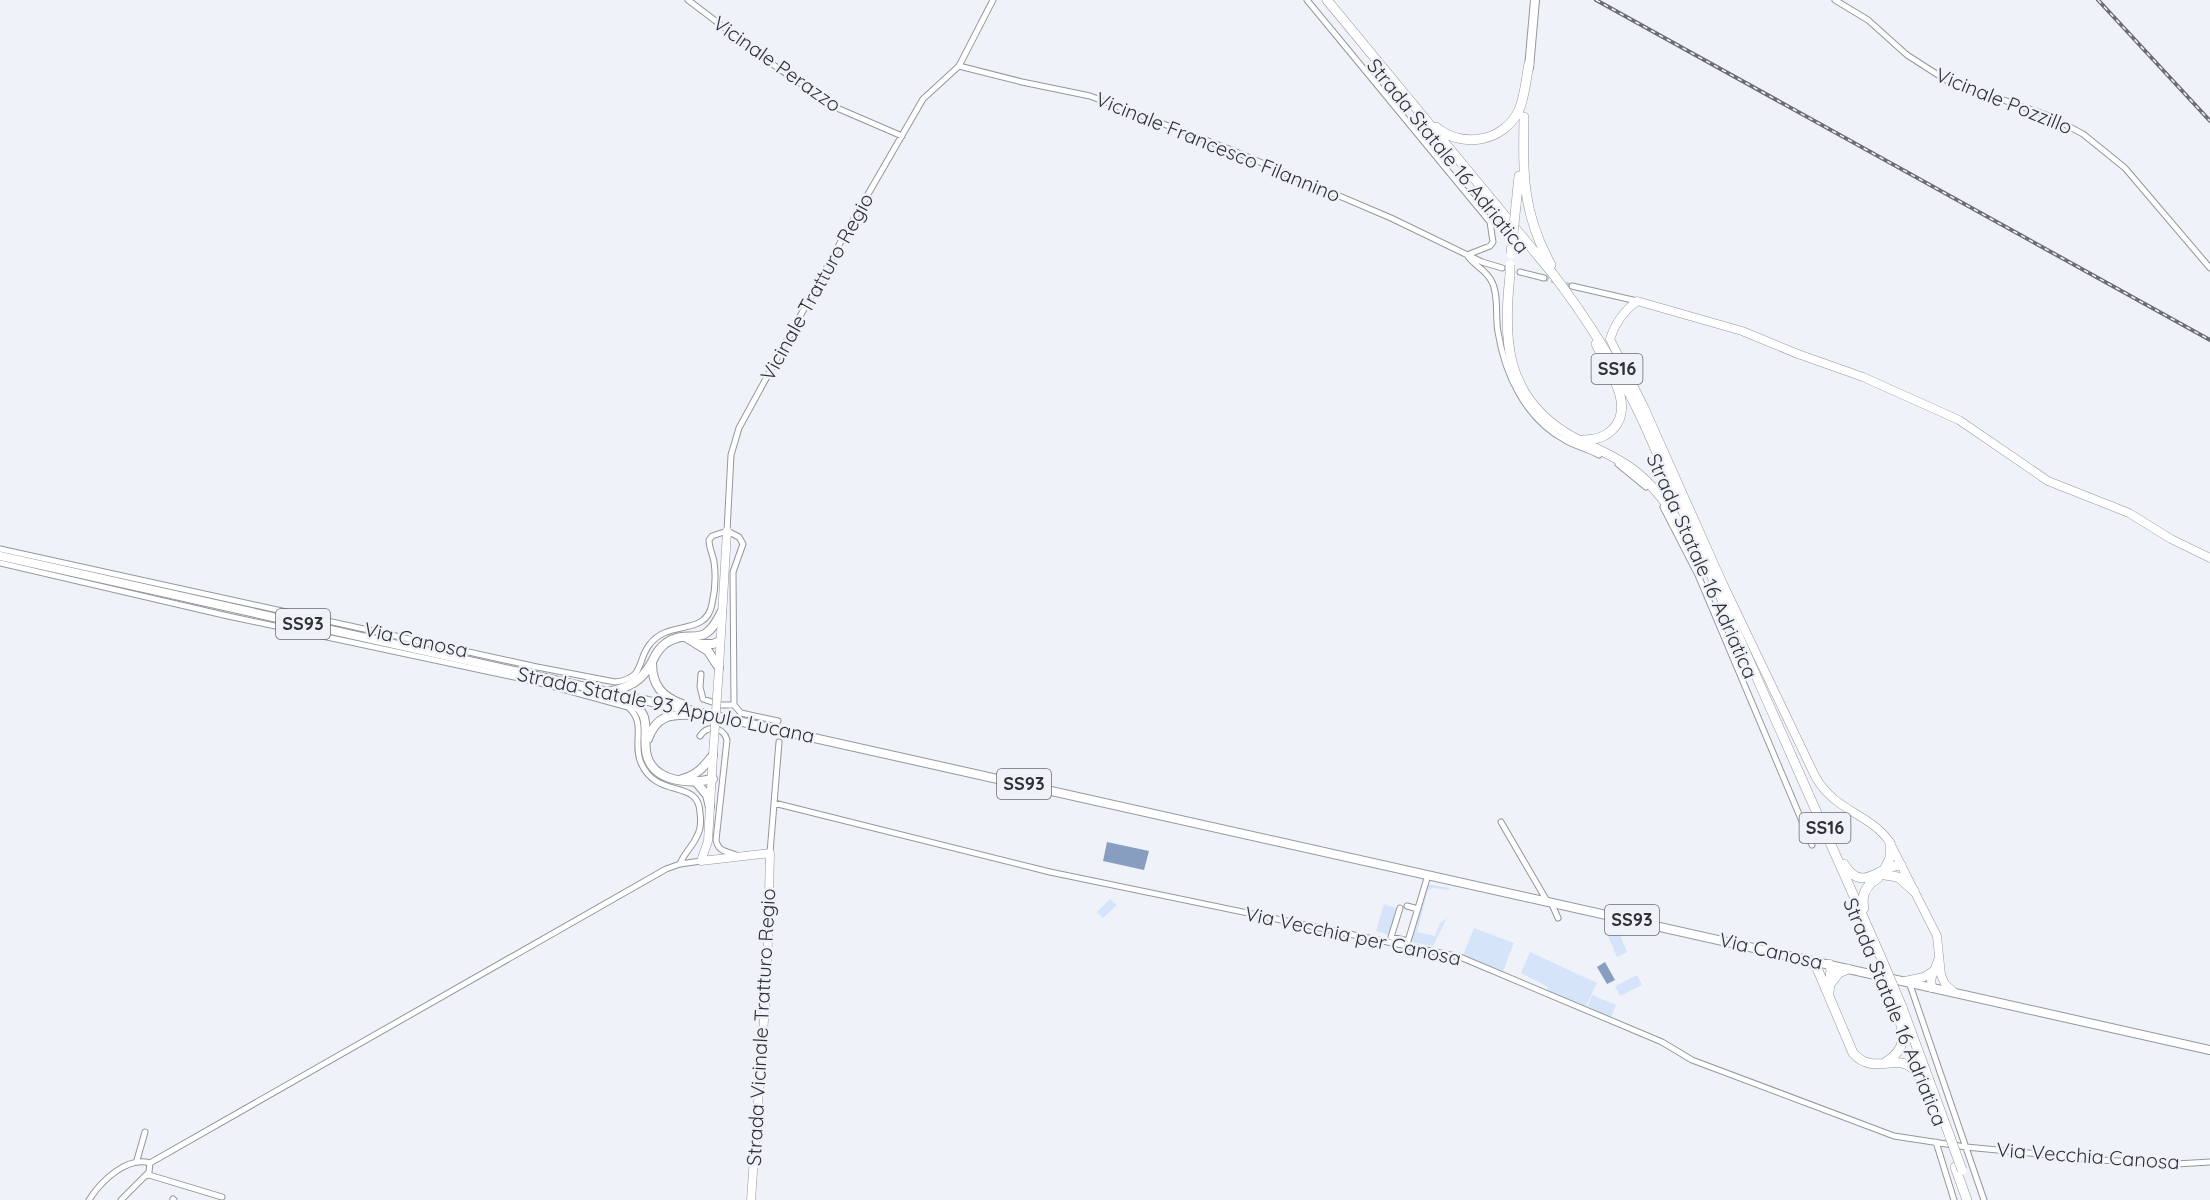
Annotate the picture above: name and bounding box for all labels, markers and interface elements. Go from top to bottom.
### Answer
street label: Vicinale Perazzo [708,10,846,117]
street label: Strada Statale 16 Adriatica [1362,53,1535,258]
street label: Vicinale Pozzillo [1932,62,2076,139]
street label: Vicinale Francesco Filannino [1092,86,1344,207]
street label: Vicinale Tratturo Regio [755,189,879,385]
road number: SS16 [1592,354,1642,384]
street label: Strada Statale 16 Adriatica [1641,449,1763,682]
road number: SS93 [276,609,330,639]
street label: Via Canosa [362,616,470,663]
street label: Strada Statale 93 Appulo Lucana [515,661,817,748]
road number: SS93 [997,769,1051,799]
road number: SS16 [1800,813,1850,843]
street label: Strada Vicinale Tratturo Regio [741,888,780,1166]
street label: Strada Statale 16 Adriatica [1838,894,1953,1130]
street label: Via Vecchia per Canosa [1243,900,1463,971]
road number: SS93 [1605,905,1659,935]
street label: Via Canosa [1717,926,1825,975]
street label: Via Vecchia Canosa [1996,1137,2181,1174]

